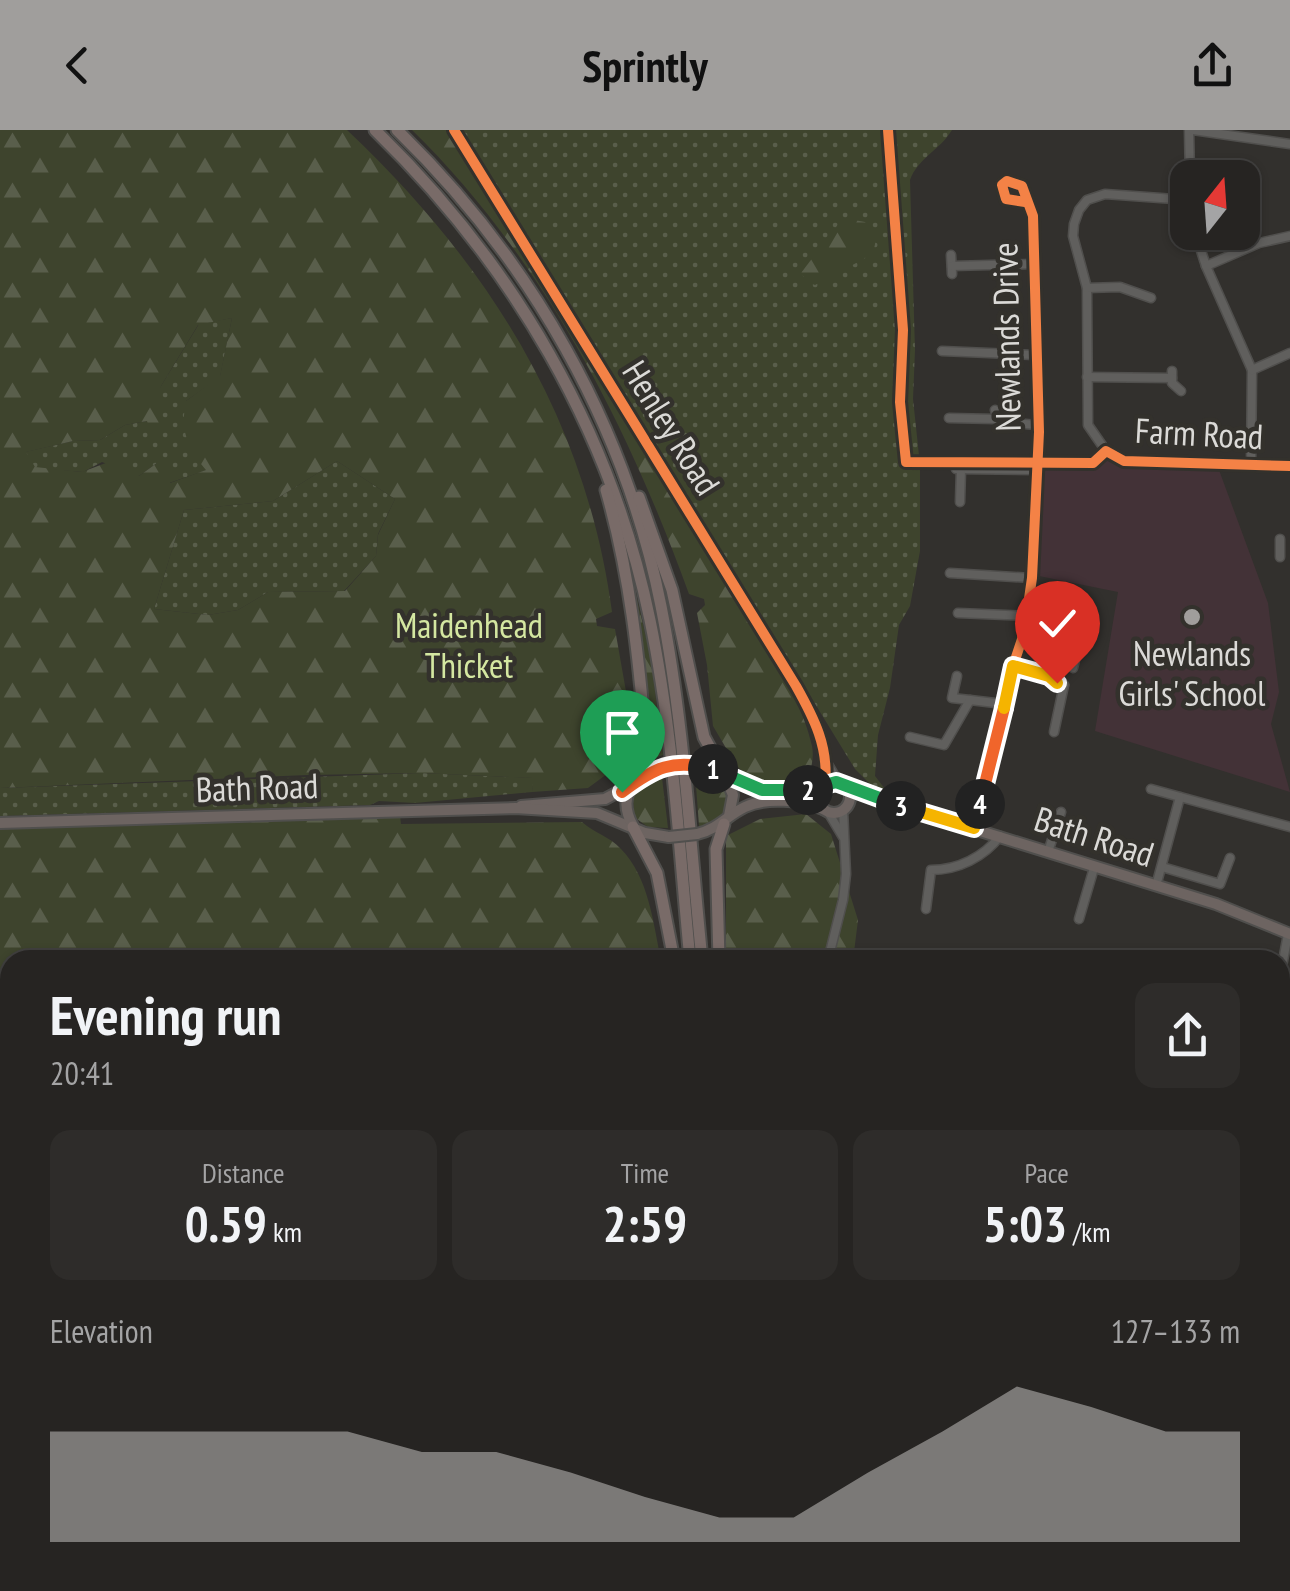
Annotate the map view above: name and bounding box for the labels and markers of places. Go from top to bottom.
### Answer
pin [1015,581,1100,684]
marker: Newlands Girls' School [1181,606,1203,628]
place label: Newlands Girls' School [1118,630,1266,716]
pin [580,690,665,793]
pin: 1 [688,744,738,794]
pin: 2 [783,765,833,815]
pin: 4 [955,779,1005,829]
pin: 3 [876,781,926,831]

